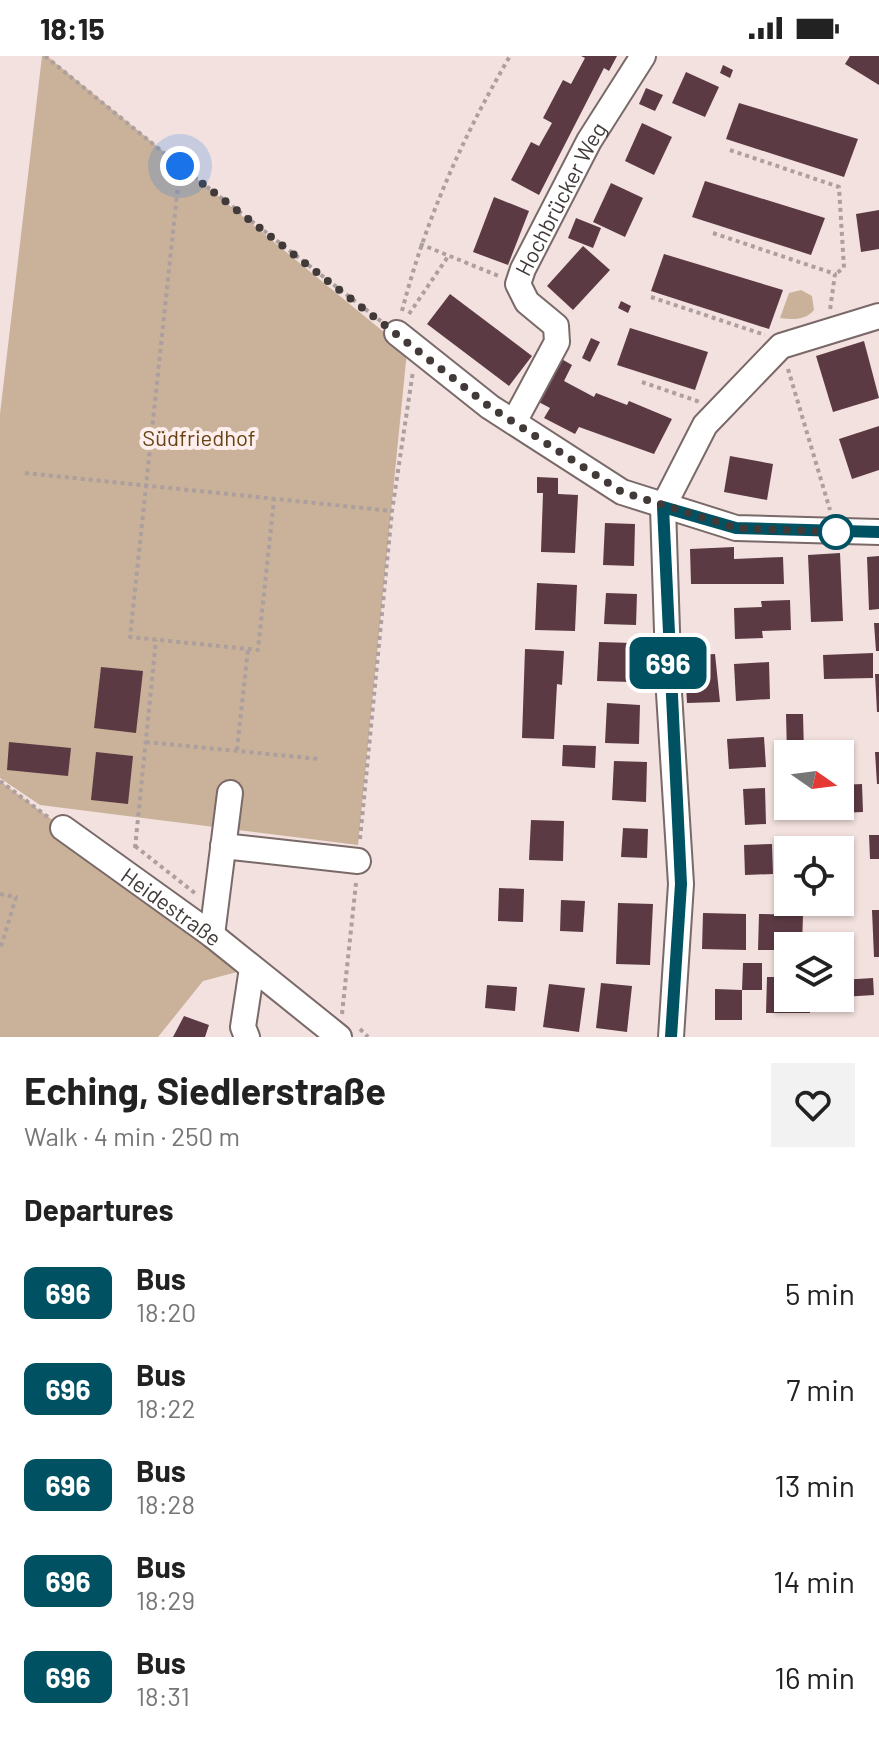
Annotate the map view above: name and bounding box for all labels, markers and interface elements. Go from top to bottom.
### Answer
text: 18:15 [40,10,105,46]
street label: Hochbrücker Weg [509,117,611,280]
your location [160,146,200,186]
park label: Südfriedhof [142,424,256,450]
unlabelled marker [819,515,853,549]
line badge: 696 [622,637,714,689]
text: 696 [646,646,690,680]
north arrow [774,740,854,820]
map controls [774,740,854,1012]
button: locate [774,836,854,916]
street label: Heidestraße [117,861,227,951]
button: layers [774,932,854,1012]
button: heart [771,1063,855,1147]
text: Eching, Siedlerstraße [24,1067,386,1113]
text: Walk · 4 min · 250 m [24,1120,240,1151]
text: Departures [24,1191,174,1227]
text: Bus [136,1260,186,1296]
text: 5 min [785,1275,855,1311]
text: 696 [46,1276,90,1310]
text: 18:20 [136,1296,196,1327]
text: Bus [136,1356,186,1392]
text: 7 min [786,1371,855,1407]
text: 696 [46,1372,90,1406]
text: 18:22 [136,1392,195,1423]
text: Bus [136,1452,186,1488]
text: 13 min [774,1467,855,1503]
text: 696 [46,1468,90,1502]
text: 18:28 [136,1488,195,1519]
text: Bus [136,1548,186,1584]
text: 14 min [773,1563,855,1599]
text: 696 [46,1564,90,1598]
text: 18:29 [136,1584,195,1615]
text: Bus [136,1644,186,1680]
text: 16 min [774,1659,855,1695]
text: 696 [46,1660,90,1694]
text: 18:31 [136,1680,190,1711]

